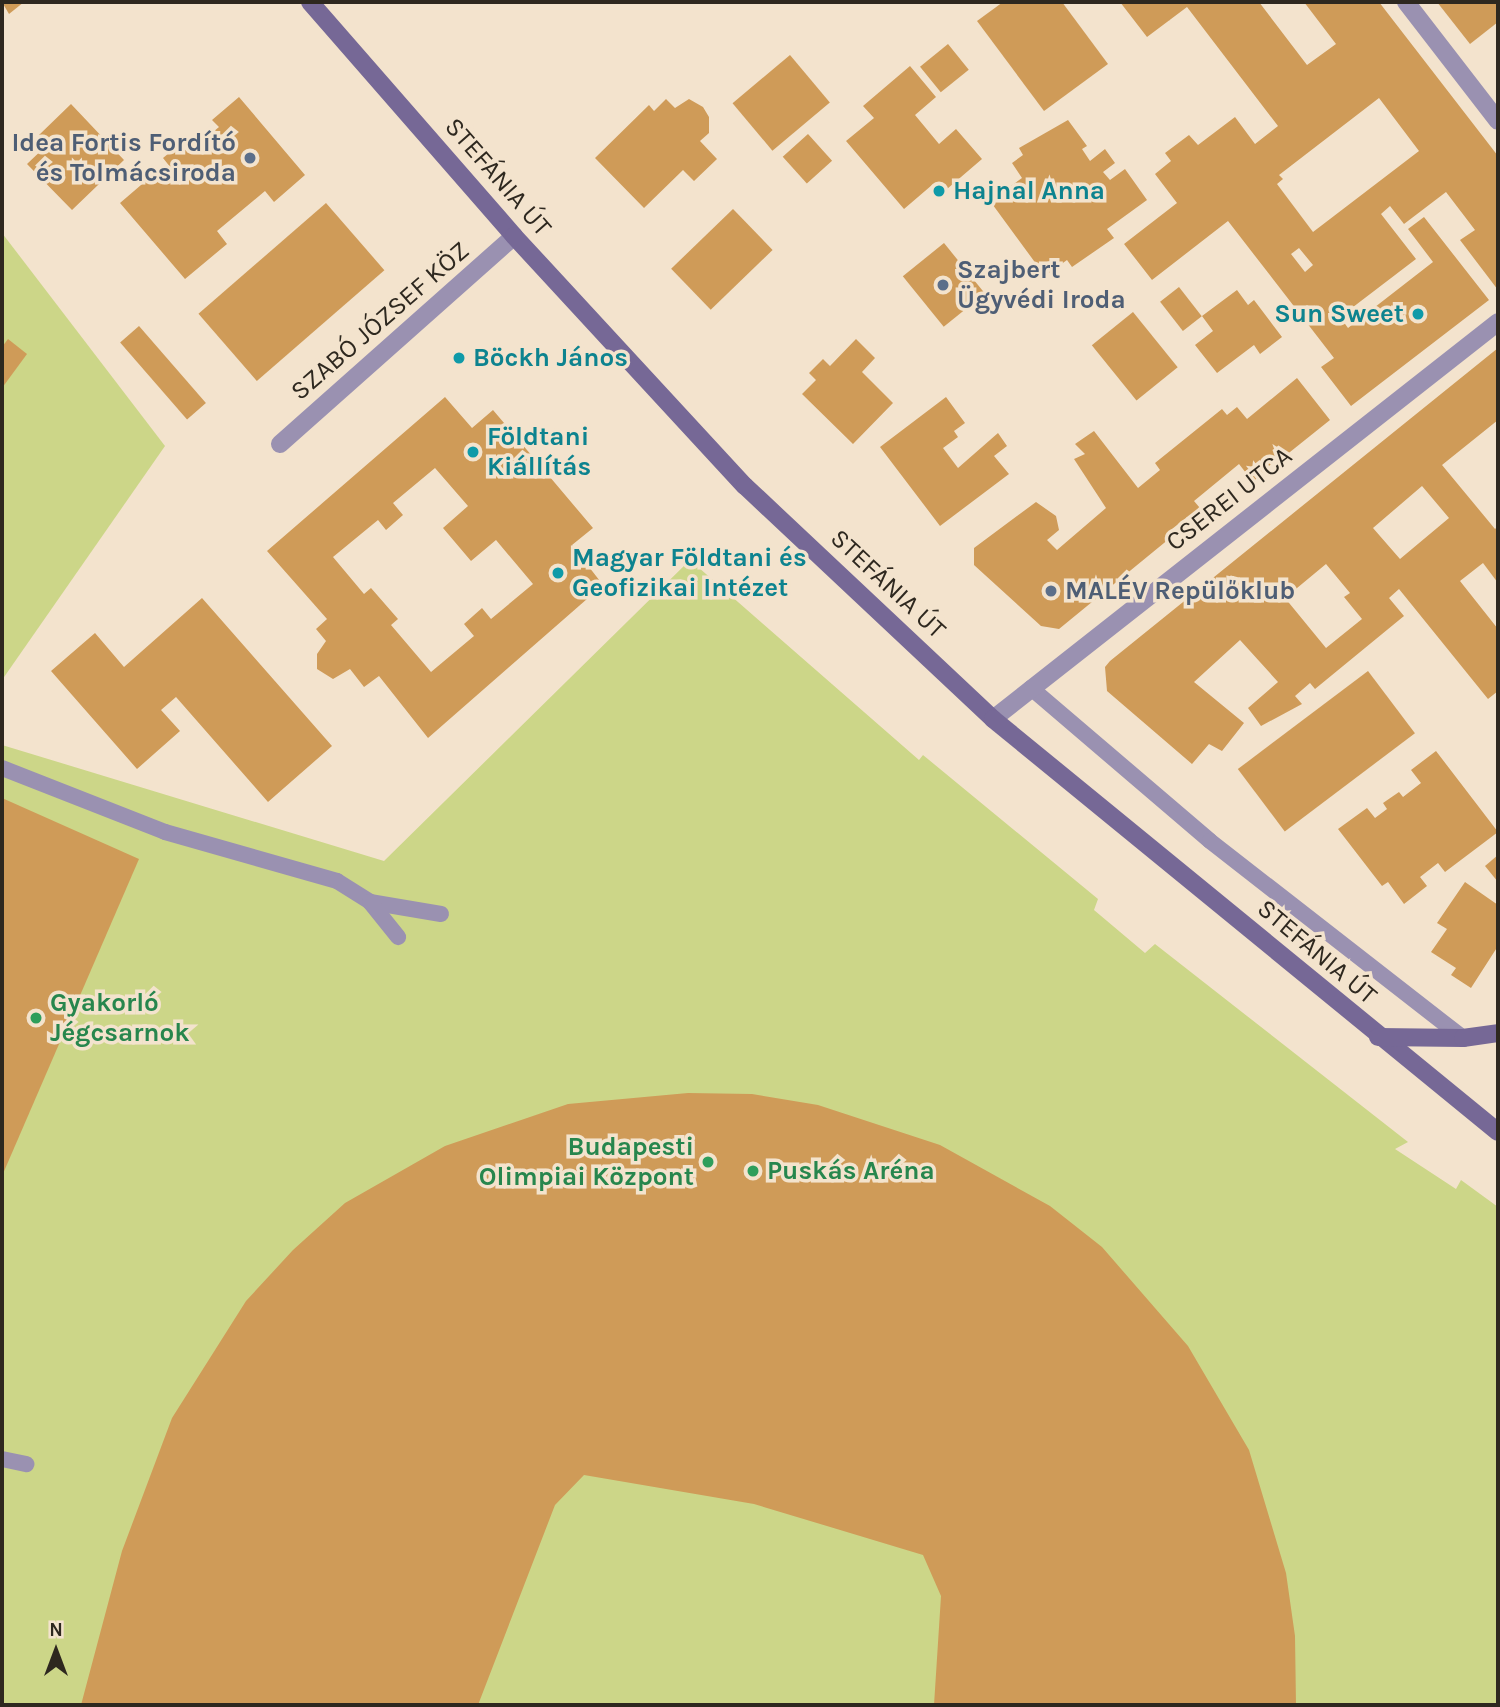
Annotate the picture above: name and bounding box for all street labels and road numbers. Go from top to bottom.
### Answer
street label: STEFÁNIA ÚT [438,111,558,243]
street label: SZABÓ JÓZSEF KÖZ [285,235,475,407]
street label: CSEREI UTCA [1160,440,1298,558]
street label: STEFÁNIA ÚT [824,523,952,645]
street label: STEFÁNIA ÚT [1251,893,1383,1011]

